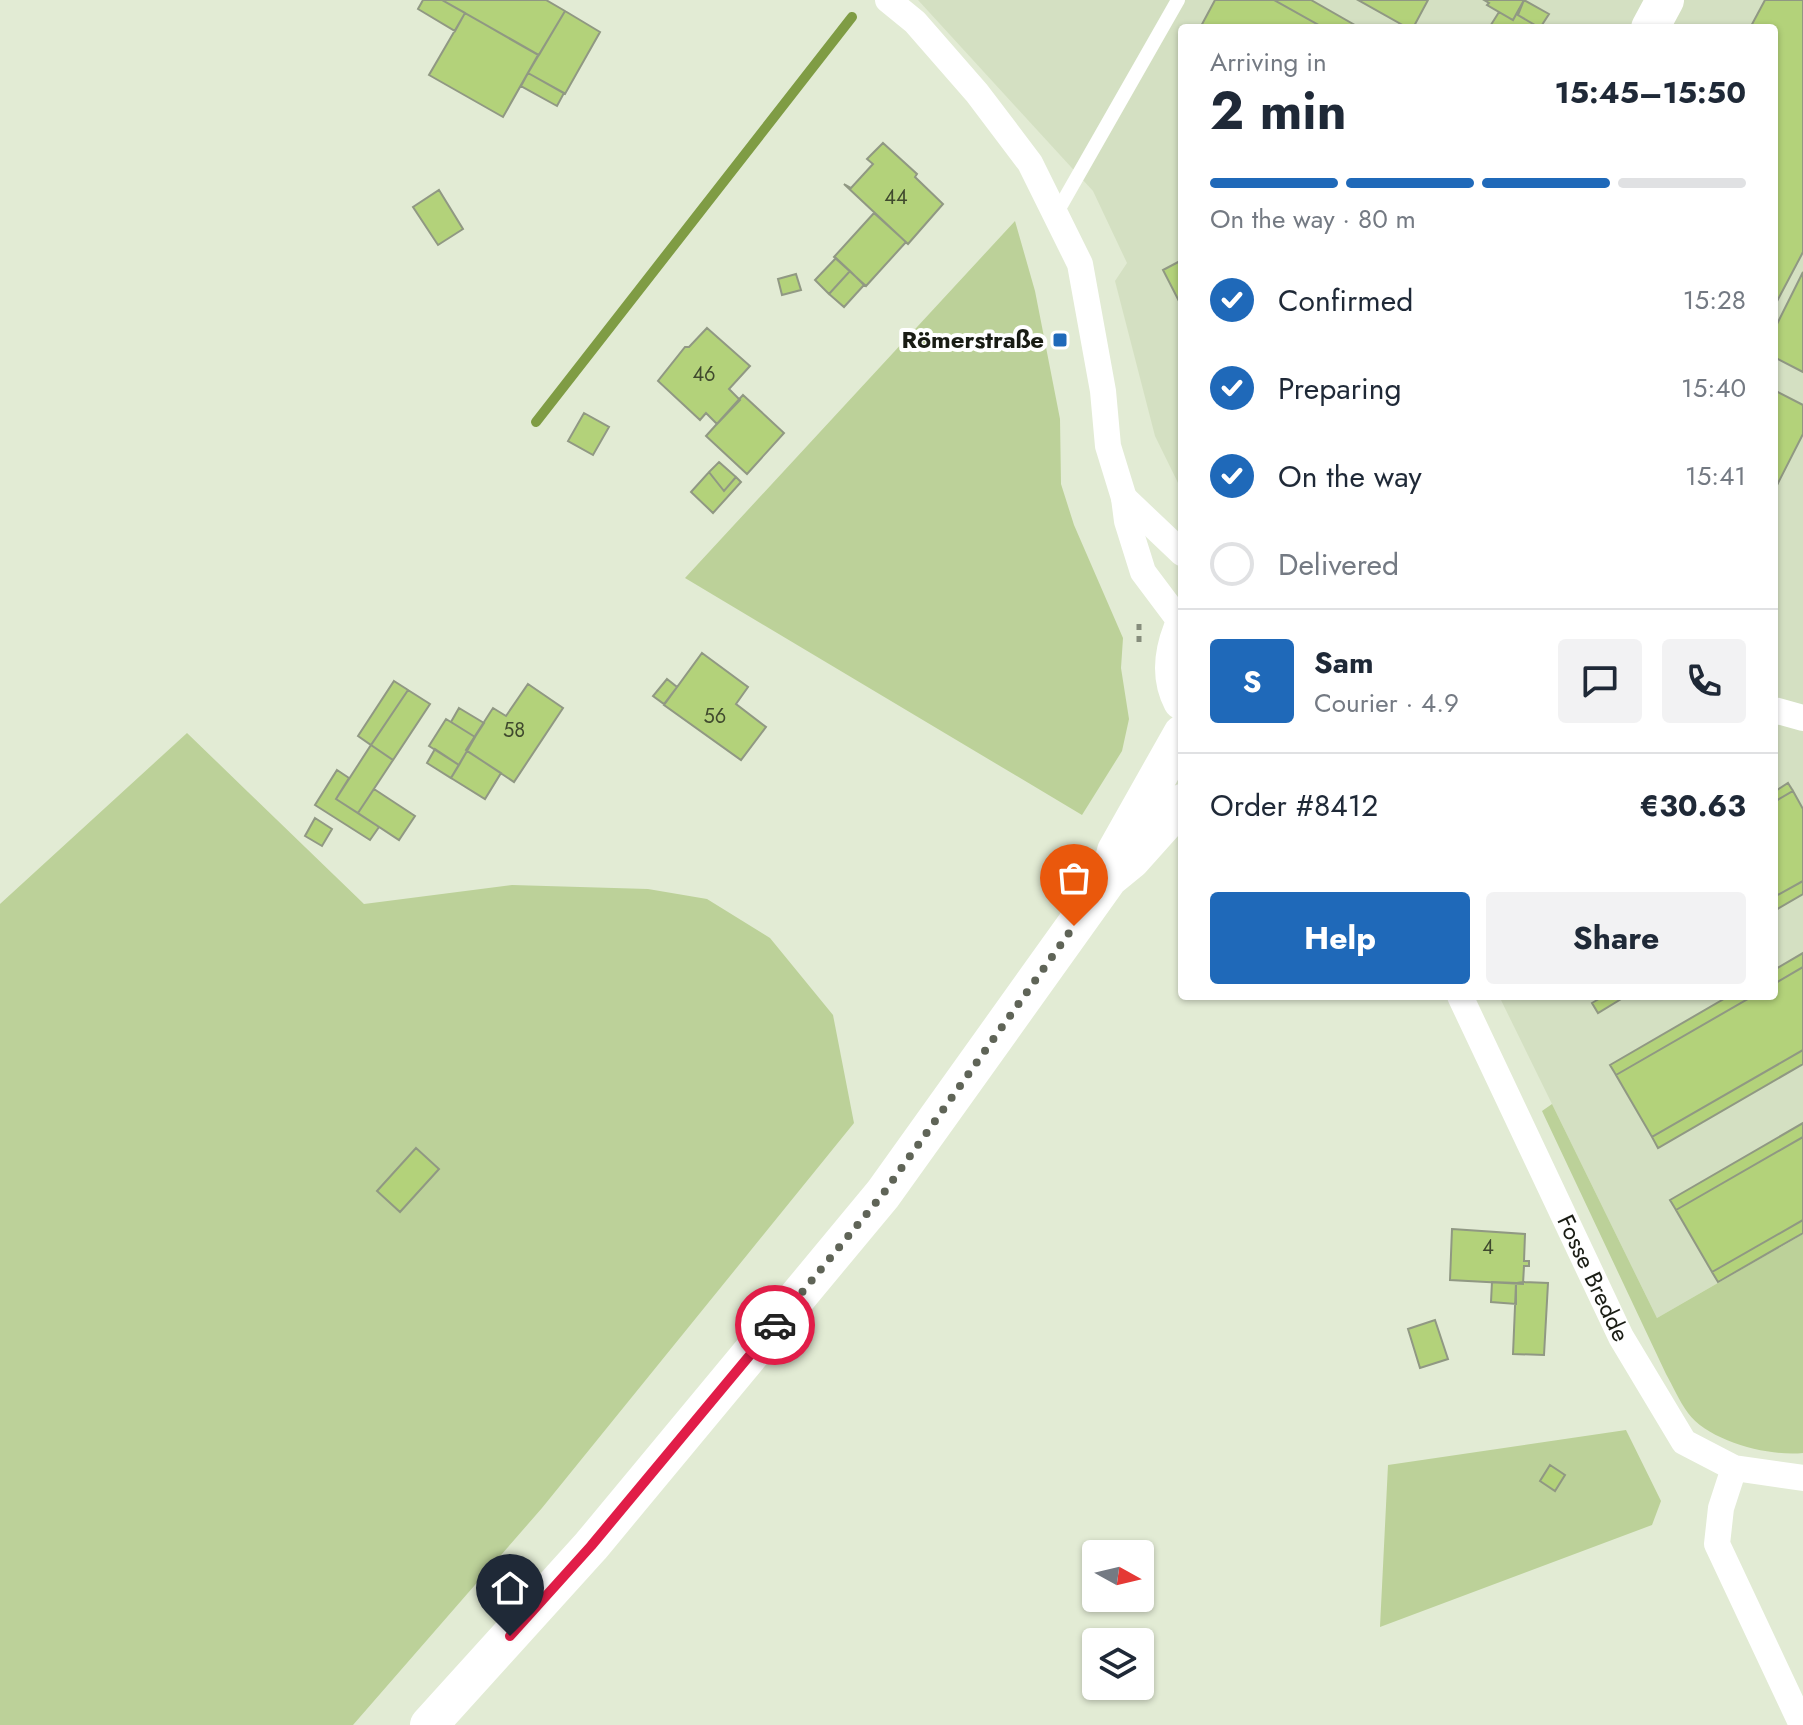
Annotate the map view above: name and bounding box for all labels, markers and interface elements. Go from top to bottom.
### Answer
text: Arriving in [1210,43,1327,81]
text: 15:45–15:50 [1554,71,1746,114]
text: 2 min [1210,73,1347,149]
house number: 44 [884,183,908,212]
text: On the way · 80 m [1210,200,1416,238]
icon: check [1210,278,1254,322]
text: Confirmed [1278,279,1413,322]
text: 15:28 [1683,281,1746,319]
place label: Römerstraße [901,322,1044,357]
marker: Römerstraße [1051,331,1069,349]
house number: 46 [692,360,716,389]
icon: check [1210,366,1254,410]
text: Preparing [1278,367,1402,410]
text: 15:40 [1681,369,1746,407]
icon: check [1210,454,1254,498]
text: On the way [1278,455,1422,498]
text: 15:41 [1685,457,1746,495]
text: Delivered [1278,543,1399,586]
button: chat [1558,639,1642,723]
button: phone [1662,639,1746,723]
text: Sam [1314,641,1374,684]
text: S [1243,660,1261,703]
text: Courier · 4.9 [1314,684,1459,722]
house number: 56 [704,702,726,731]
house number: 58 [503,716,525,745]
text: Order #8412 [1210,784,1378,827]
text: €30.63 [1640,784,1746,827]
pin [1040,844,1108,926]
icon: bag [1052,856,1096,900]
button: Help [1210,892,1470,984]
button: Share [1486,892,1746,984]
street label: Fosse Bredde [1549,1209,1639,1347]
house number: 4 [1482,1233,1494,1262]
courier [735,1285,815,1365]
icon: car [753,1303,797,1347]
north arrow [1082,1540,1154,1612]
map controls [1082,1540,1154,1700]
pin [476,1554,544,1636]
icon: home [488,1566,532,1610]
button: layers [1082,1628,1154,1700]

